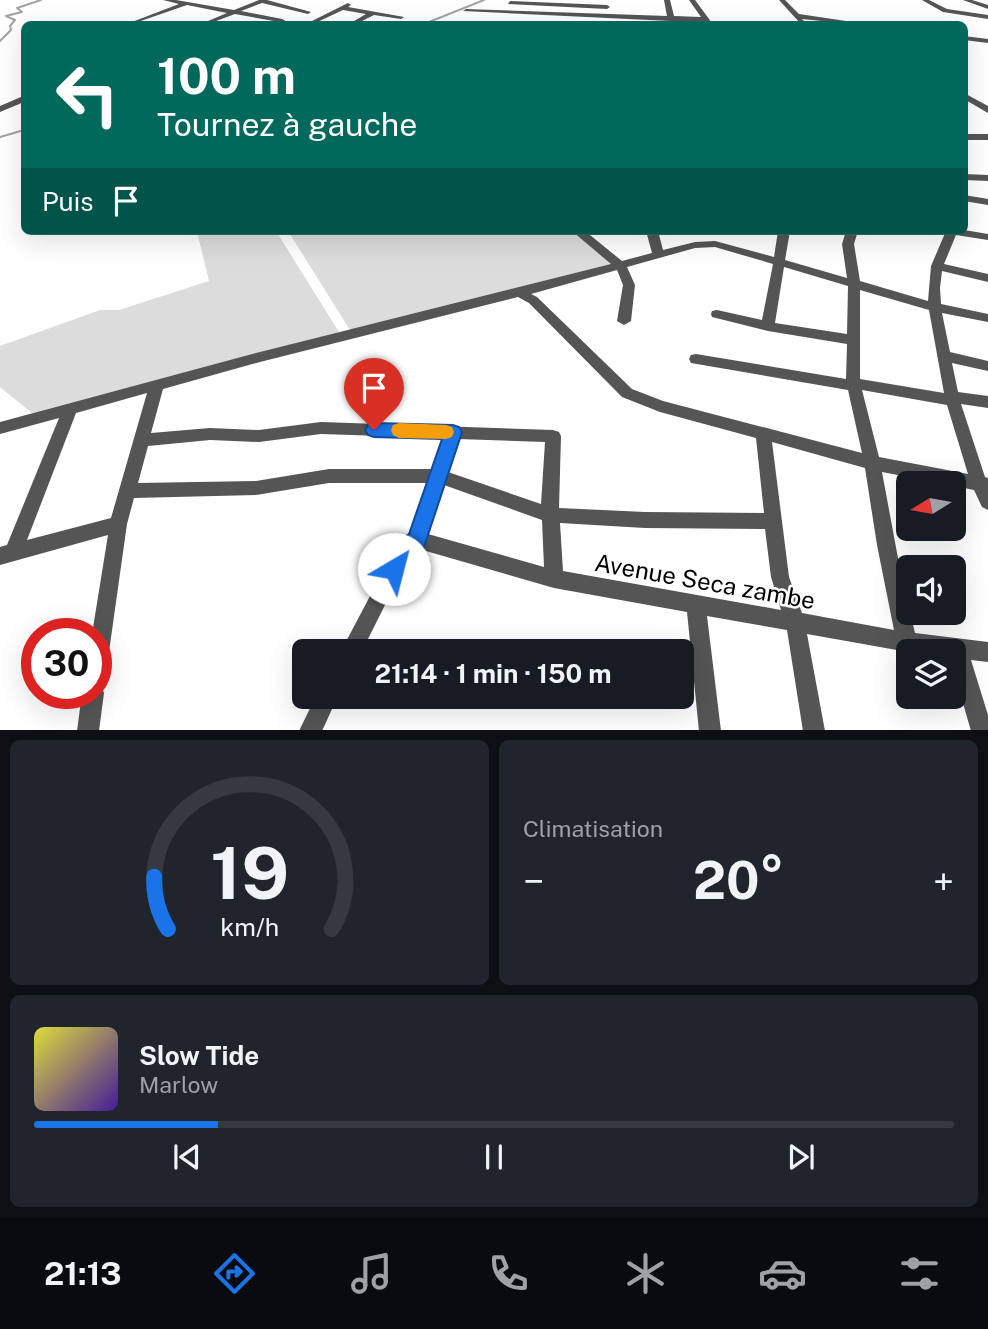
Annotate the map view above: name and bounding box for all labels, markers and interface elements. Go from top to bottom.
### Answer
text: 100 m [157,47,296,105]
icon: left [42,49,133,140]
text: Tournez à gauche [157,106,417,143]
icon: arrive [107,182,145,220]
text: Puis [42,186,93,217]
pin [344,358,404,430]
icon: arrive [355,369,393,407]
north arrow [896,471,966,541]
map controls [896,471,966,709]
position arrow [357,532,431,606]
street label: Avenue Seca zambe [593,548,817,614]
button: sound [896,555,966,625]
speed limit sign: 30 [21,618,112,709]
button: layers [896,639,966,709]
text: 21:14 · 1 min · 150 m [375,658,611,689]
text: Climatisation [523,815,663,842]
text: 19 [210,830,289,915]
text: 20° [693,850,784,911]
text: − [523,859,544,904]
text: + [933,859,954,904]
text: km/h [220,911,279,941]
text: Slow Tide [139,1040,259,1071]
text: Marlow [139,1071,218,1098]
icon: previous [168,1138,206,1176]
icon: pause [475,1138,513,1176]
icon: next [782,1138,820,1176]
icon: directions [210,1249,259,1298]
icon: music [347,1249,396,1298]
icon: phone [484,1249,533,1298]
icon: climate [621,1249,670,1298]
icon: car [758,1249,807,1298]
icon: filters [895,1249,944,1298]
text: 21:13 [44,1255,122,1292]

